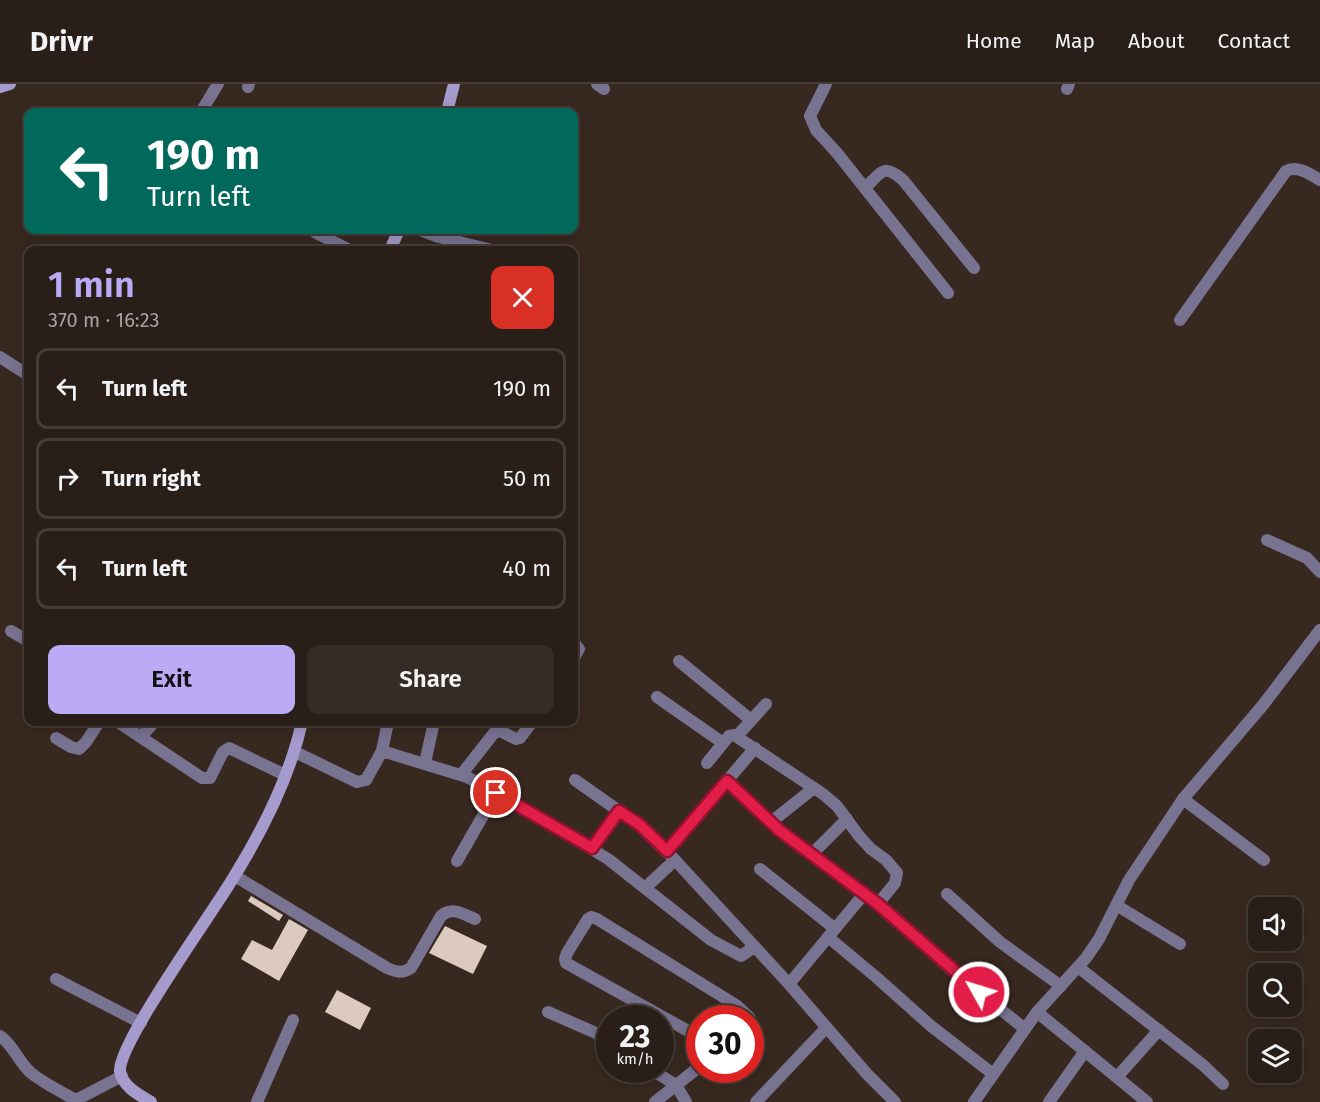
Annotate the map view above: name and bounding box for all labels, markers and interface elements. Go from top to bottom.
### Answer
text: Drivr [30,25,93,58]
text: Home [966,28,1022,54]
text: Map [1055,28,1095,54]
text: About [1128,28,1185,54]
text: Contact [1218,28,1290,54]
text: 190 m [147,130,260,180]
icon: left [48,132,126,210]
text: Turn left [147,181,250,213]
text: 1 min [48,263,135,307]
button: close [491,266,554,329]
text: 370 m · 16:23 [48,308,159,332]
icon: left [51,372,84,405]
text: Turn left [102,375,187,402]
text: 190 m [493,375,551,402]
icon: right [51,462,84,495]
text: Turn right [102,465,201,492]
text: 50 m [503,465,551,492]
icon: left [51,552,84,585]
text: Turn left [102,555,187,582]
text: 40 m [502,555,551,582]
button: Exit [48,645,295,714]
button: Share [307,645,554,714]
pin [470,767,521,818]
icon: arrive [479,776,512,809]
map controls [1248,897,1302,1083]
button: sound [1248,897,1302,951]
position arrow [947,960,1011,1024]
button: search [1248,963,1302,1017]
speed limit sign: 30 [686,1005,764,1083]
text: 23 [620,1019,650,1055]
button: layers [1248,1029,1302,1083]
text: km/h [616,1050,654,1068]

